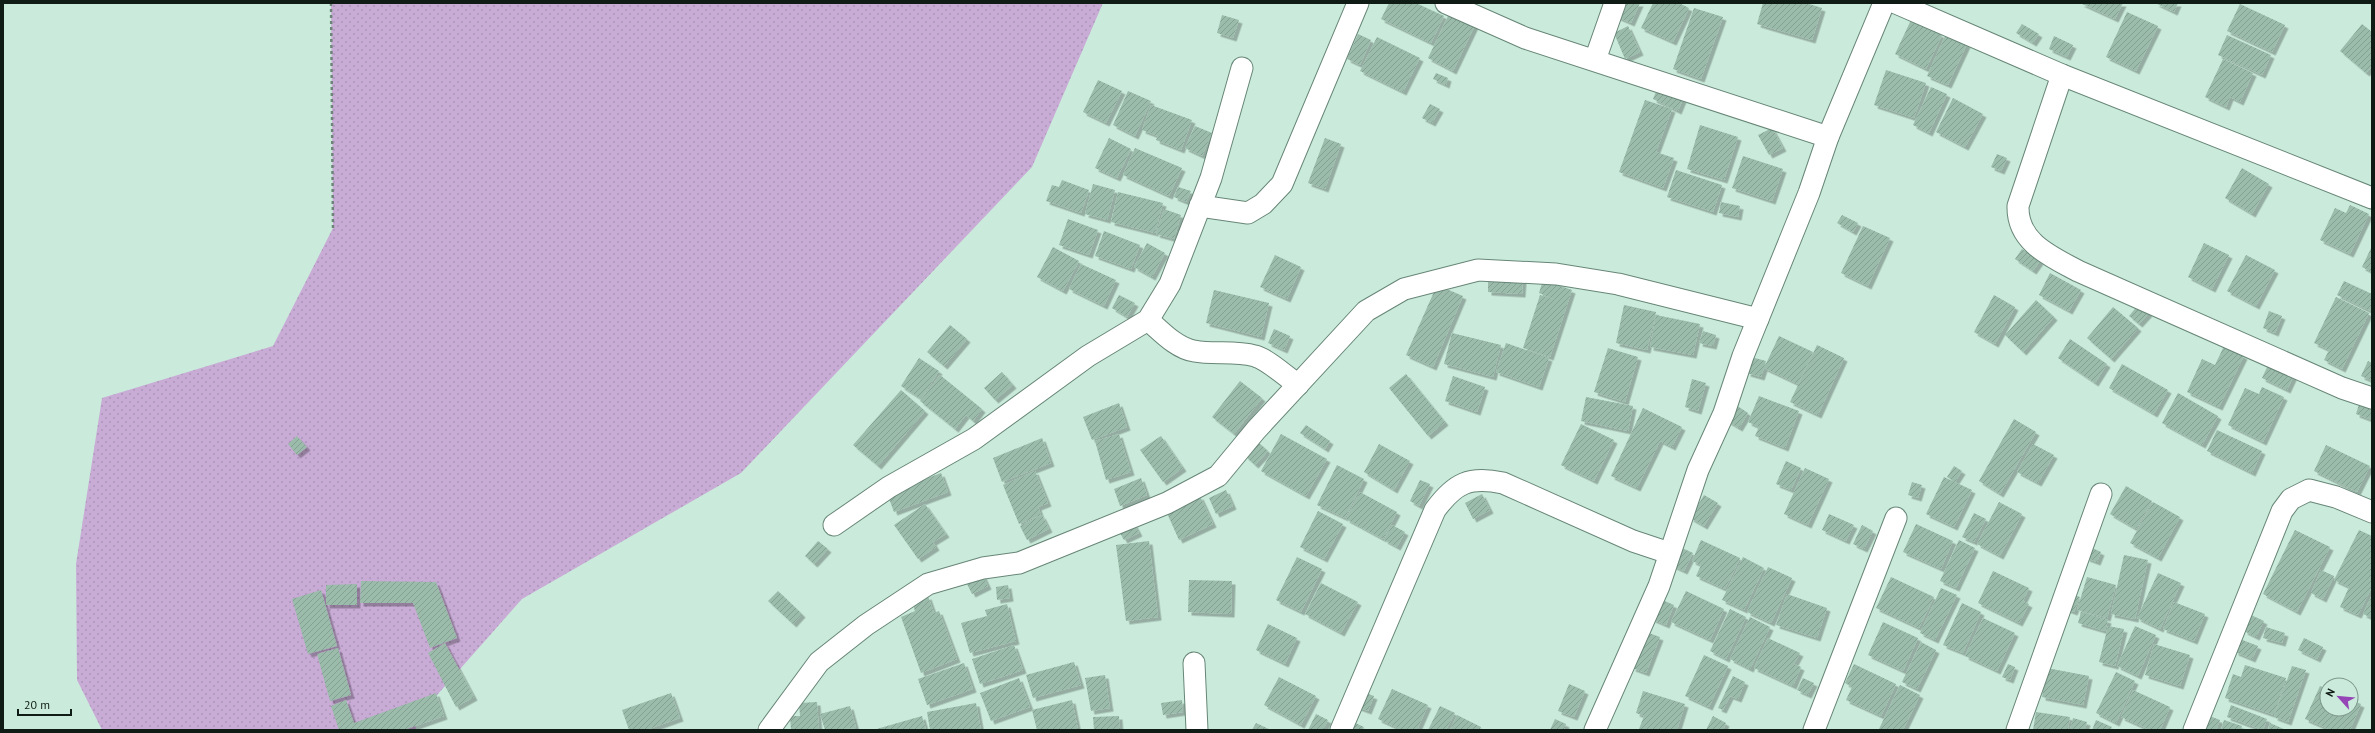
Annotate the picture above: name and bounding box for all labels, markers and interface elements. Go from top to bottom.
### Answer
north arrow [2319,677,2359,717]
text: N [2322,686,2338,699]
scale bar [18,691,71,717]
text: 20 m [24,697,50,712]

